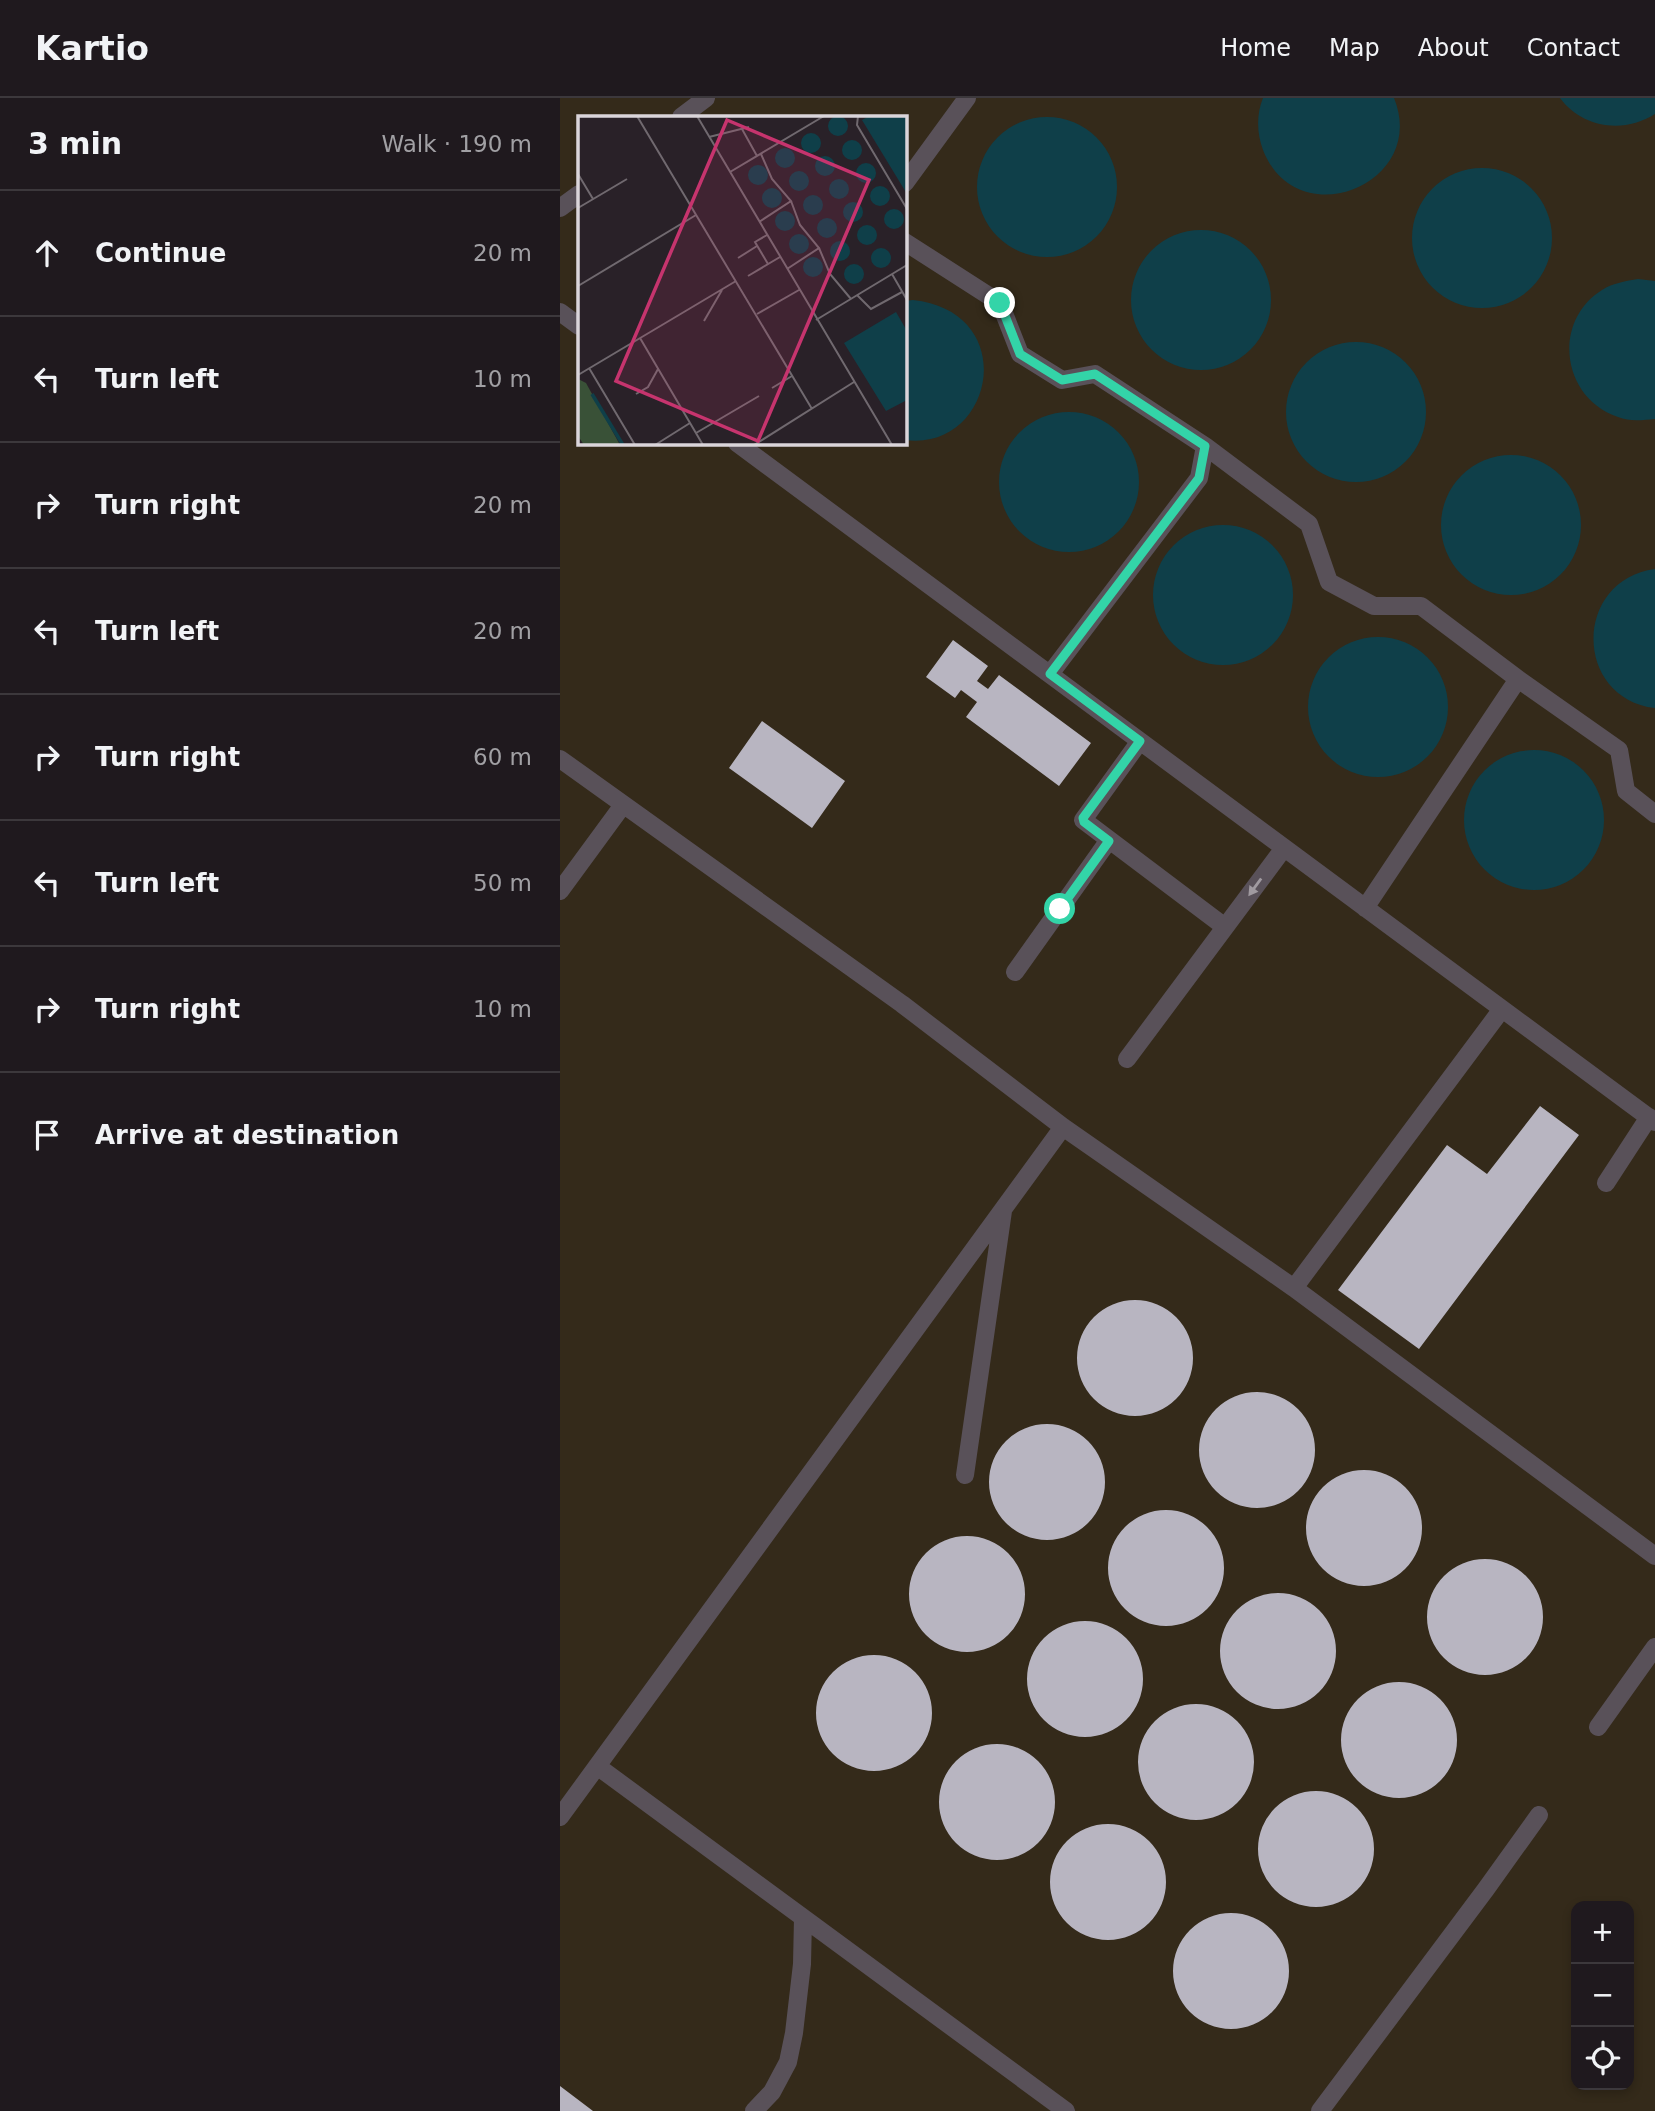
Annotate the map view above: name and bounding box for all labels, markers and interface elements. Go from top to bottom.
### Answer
text: Kartio [35,29,149,68]
text: Home [1220,34,1291,62]
text: Map [1329,34,1380,62]
text: About [1418,34,1489,62]
text: Contact [1527,34,1620,62]
inset map [578,116,906,444]
text: 3 min [28,126,122,161]
text: Walk · 190 m [381,131,532,157]
icon: ahead [28,234,66,272]
text: Continue [95,238,226,268]
text: 20 m [473,240,532,266]
route end [984,287,1015,318]
icon: left [28,360,66,398]
text: Turn left [95,364,219,394]
text: 10 m [473,366,532,392]
icon: right [28,486,66,524]
text: Turn right [95,490,240,520]
text: 20 m [473,492,532,518]
icon: left [28,612,66,650]
text: Turn left [95,616,219,646]
text: 20 m [473,618,532,644]
icon: right [28,738,66,776]
text: Turn right [95,742,240,772]
text: 60 m [473,744,532,770]
icon: left [28,864,66,902]
text: Turn left [95,868,219,898]
text: 50 m [473,870,532,896]
one-way arrow [1248,878,1262,897]
route start [1044,893,1075,924]
icon: right [28,990,66,1028]
text: Turn right [95,994,240,1024]
text: 10 m [473,996,532,1022]
icon: arrive [28,1116,66,1154]
text: Arrive at destination [95,1120,399,1150]
map controls [1571,1901,1634,2090]
button: + [1571,1901,1634,1964]
button: − [1571,1964,1634,2027]
button: locate [1571,2027,1634,2090]

